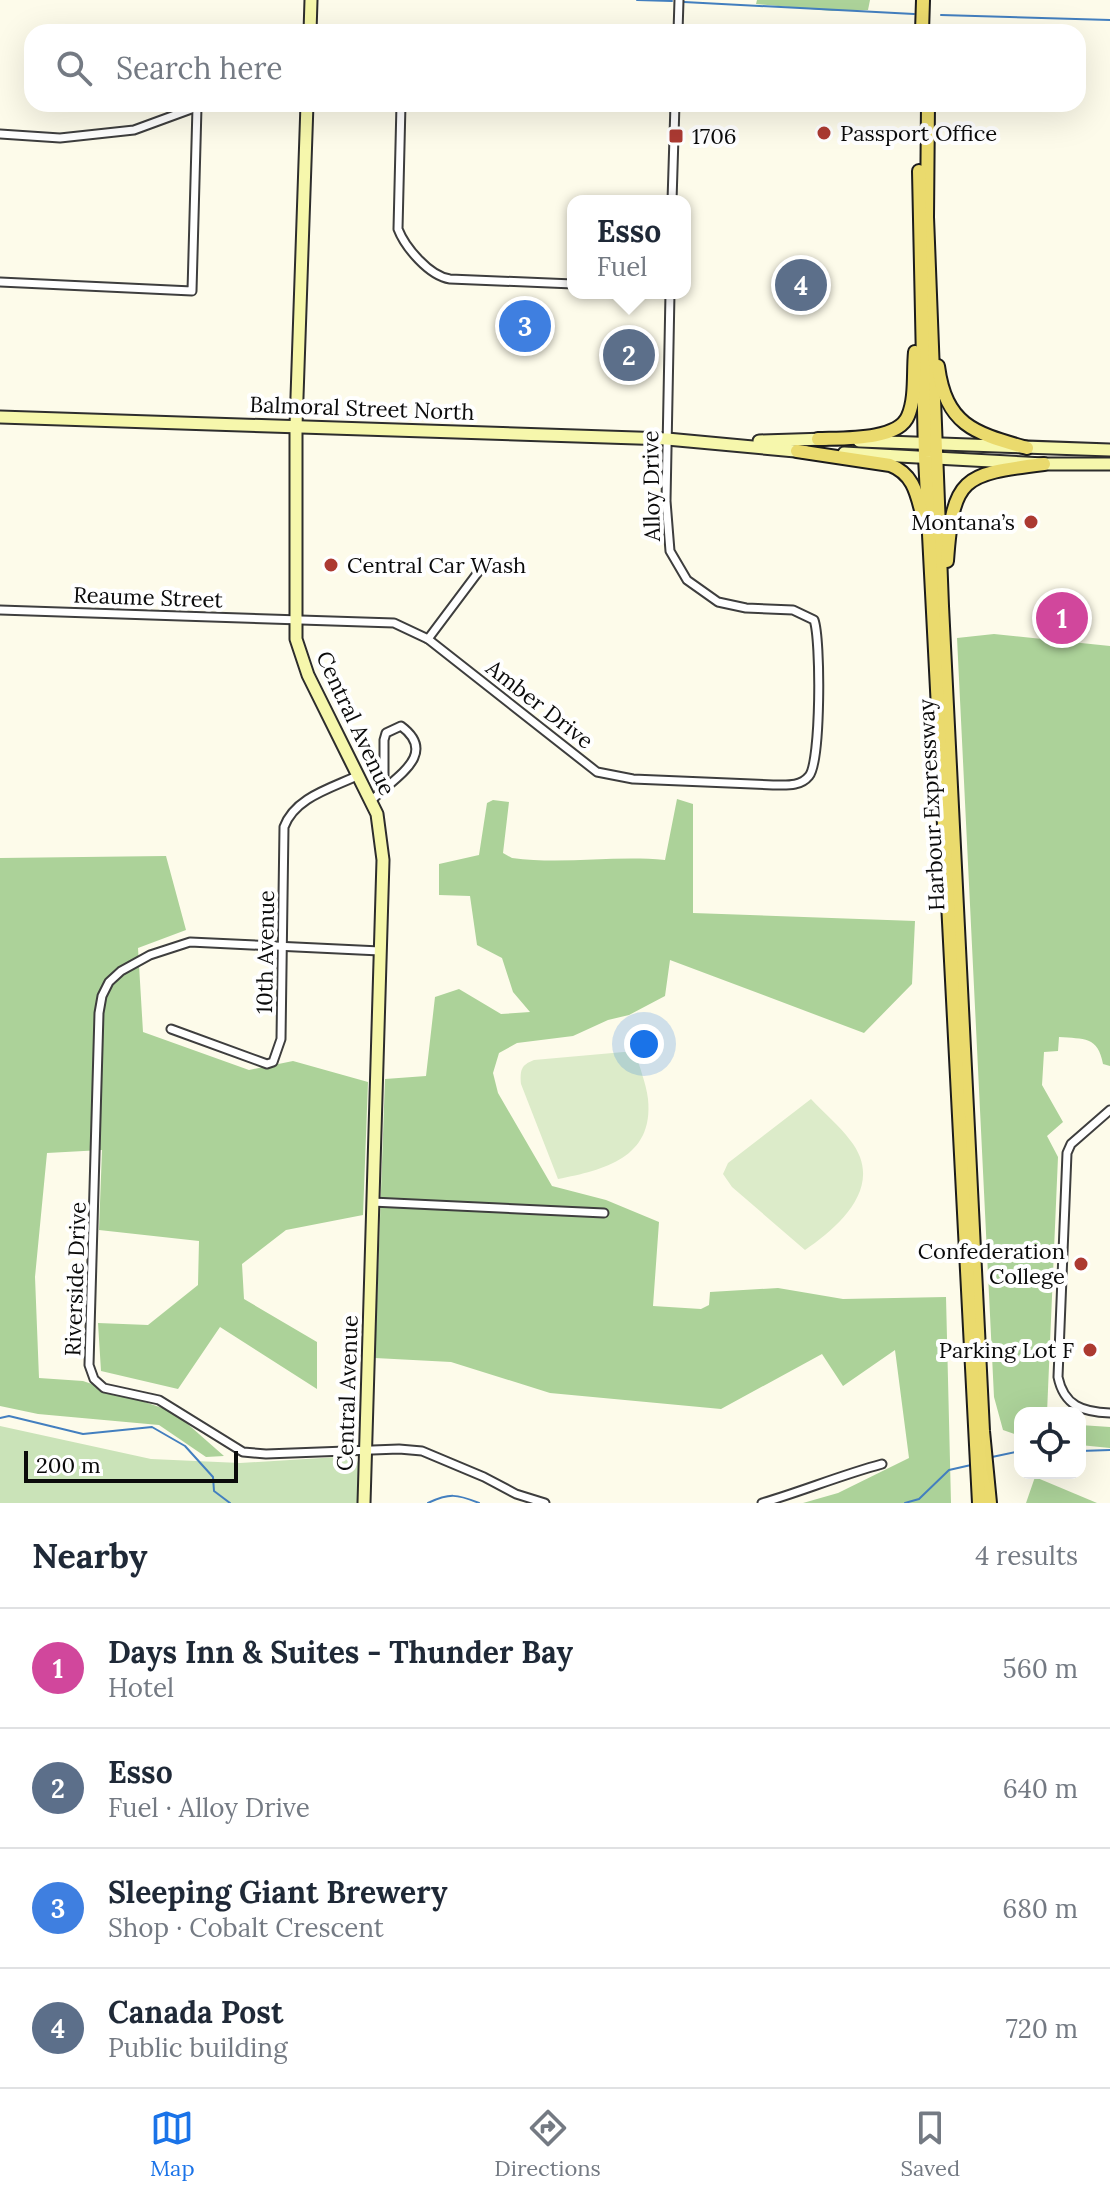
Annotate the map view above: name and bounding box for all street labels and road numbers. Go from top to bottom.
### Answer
street label: Balmoral Street North [249,390,475,426]
street label: Alloy Drive [636,430,666,543]
street label: Reaume Street [73,580,224,614]
street label: Central Avenue [310,646,402,800]
street label: Amber Drive [480,653,599,755]
street label: Harbour Expressway [911,698,951,912]
street label: 10th Avenue [250,890,280,1014]
street label: Riverside Drive [58,1201,92,1357]
street label: Central Avenue [330,1314,364,1472]

